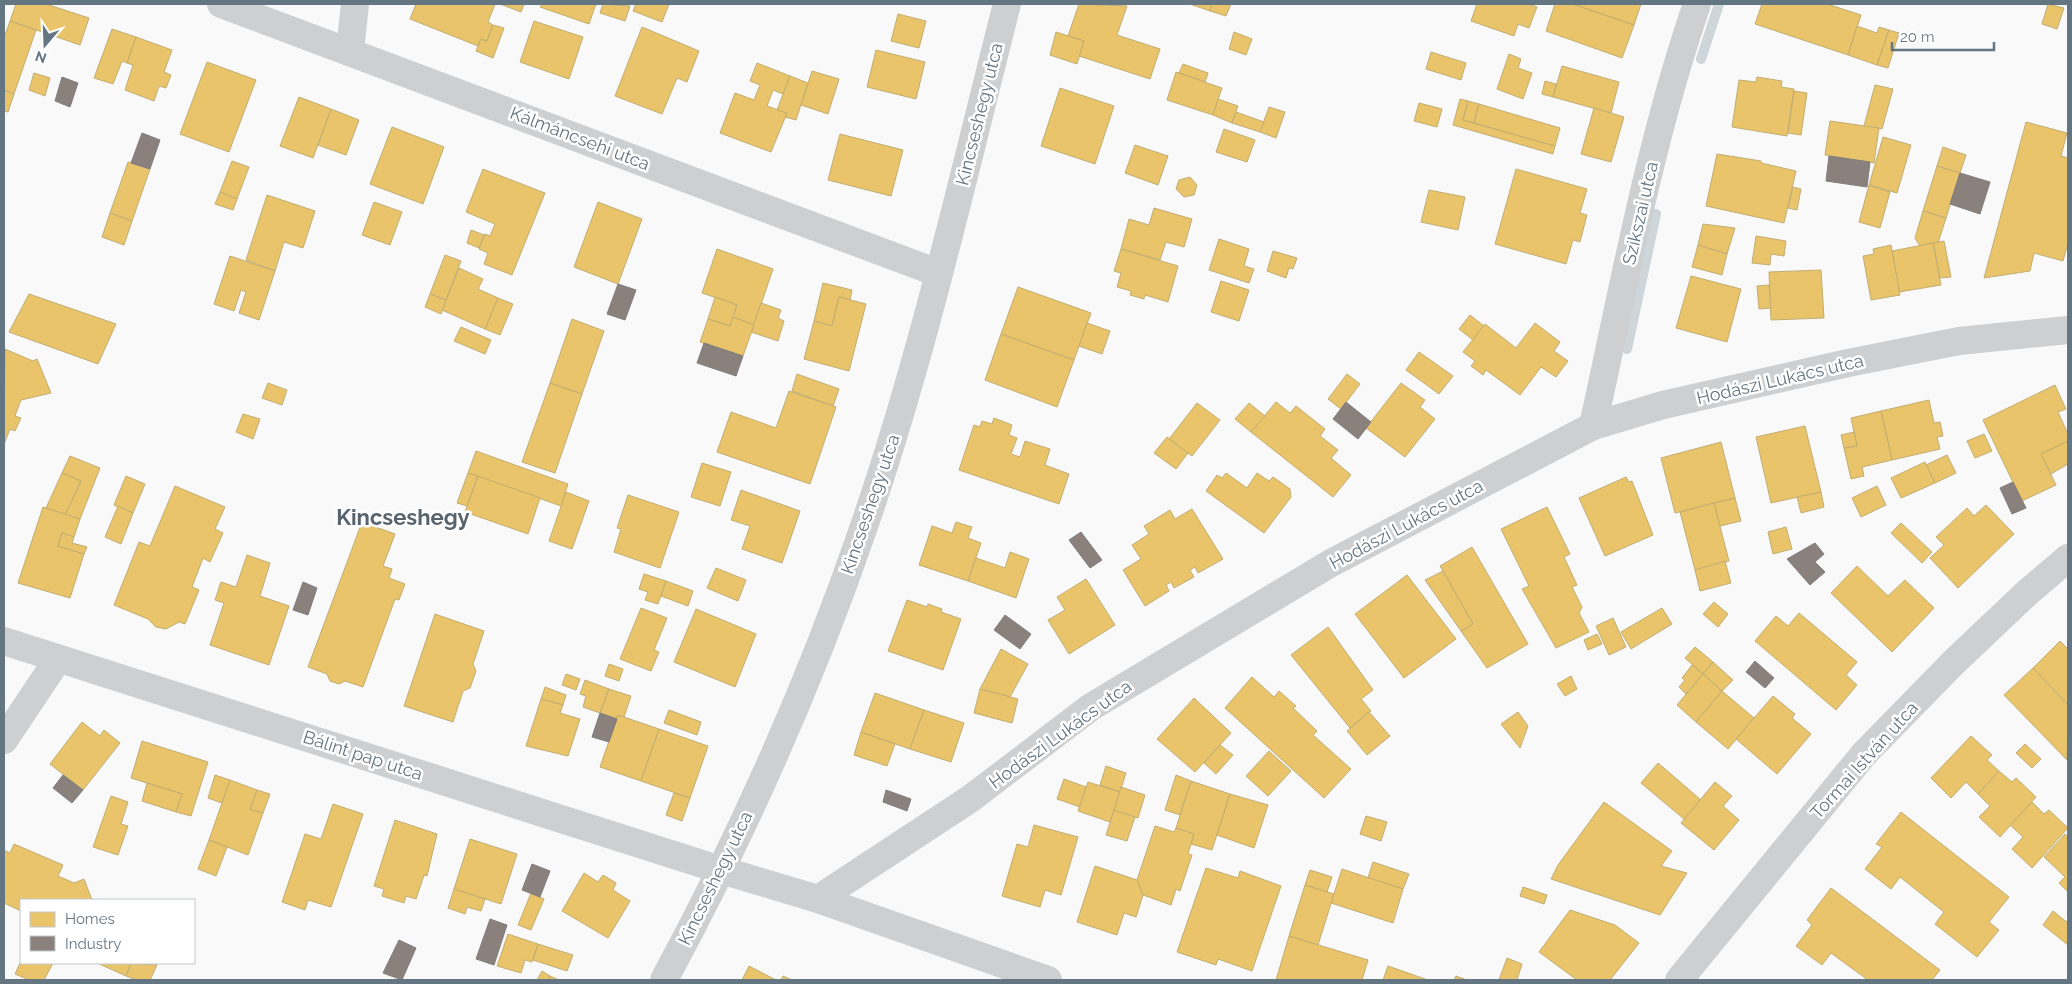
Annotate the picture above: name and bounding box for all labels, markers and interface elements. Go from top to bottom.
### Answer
north arrow [20,20,70,70]
scale bar [1892,20,1994,52]
text: 20 m [1900,28,1935,46]
street label: Kincseshegy utca [951,41,1007,187]
text: N [33,48,48,67]
street label: Kálmáncsehi utca [507,102,653,174]
street label: Szikszai utca [1618,159,1662,267]
street label: Hodászi Lukács utca [1694,350,1866,408]
street label: Kincseshegy utca [836,431,904,577]
street label: Hodászi Lukács utca [1326,475,1486,573]
district label: Kincseshegy [336,504,470,530]
street label: Hodászi Lukács utca [985,675,1135,793]
street label: Tormai István utca [1806,697,1922,823]
street label: Bálint pap utca [301,726,425,784]
street label: Kincseshegy utca [674,808,756,948]
legend [20,899,195,964]
text: Homes [65,910,115,928]
text: Industry [65,935,121,953]

